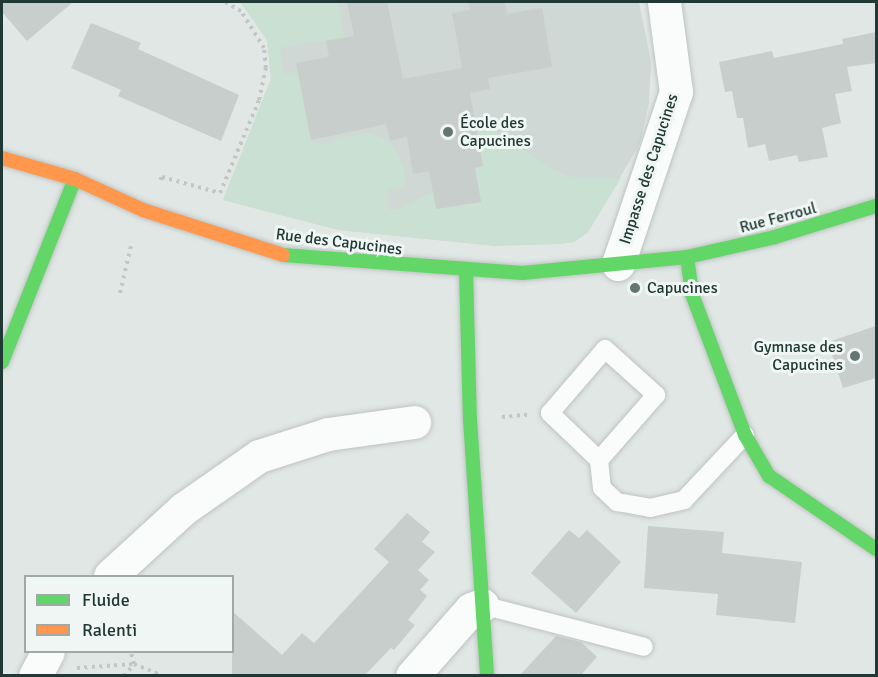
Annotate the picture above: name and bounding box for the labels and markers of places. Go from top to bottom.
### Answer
place label: École des Capucines [460,113,531,151]
marker: École des Capucines [441,125,455,139]
place label: Capucines [647,278,718,298]
marker: Capucines [628,281,642,295]
place label: Gymnase des Capucines [754,337,843,375]
marker: Gymnase des Capucines [848,349,862,363]

